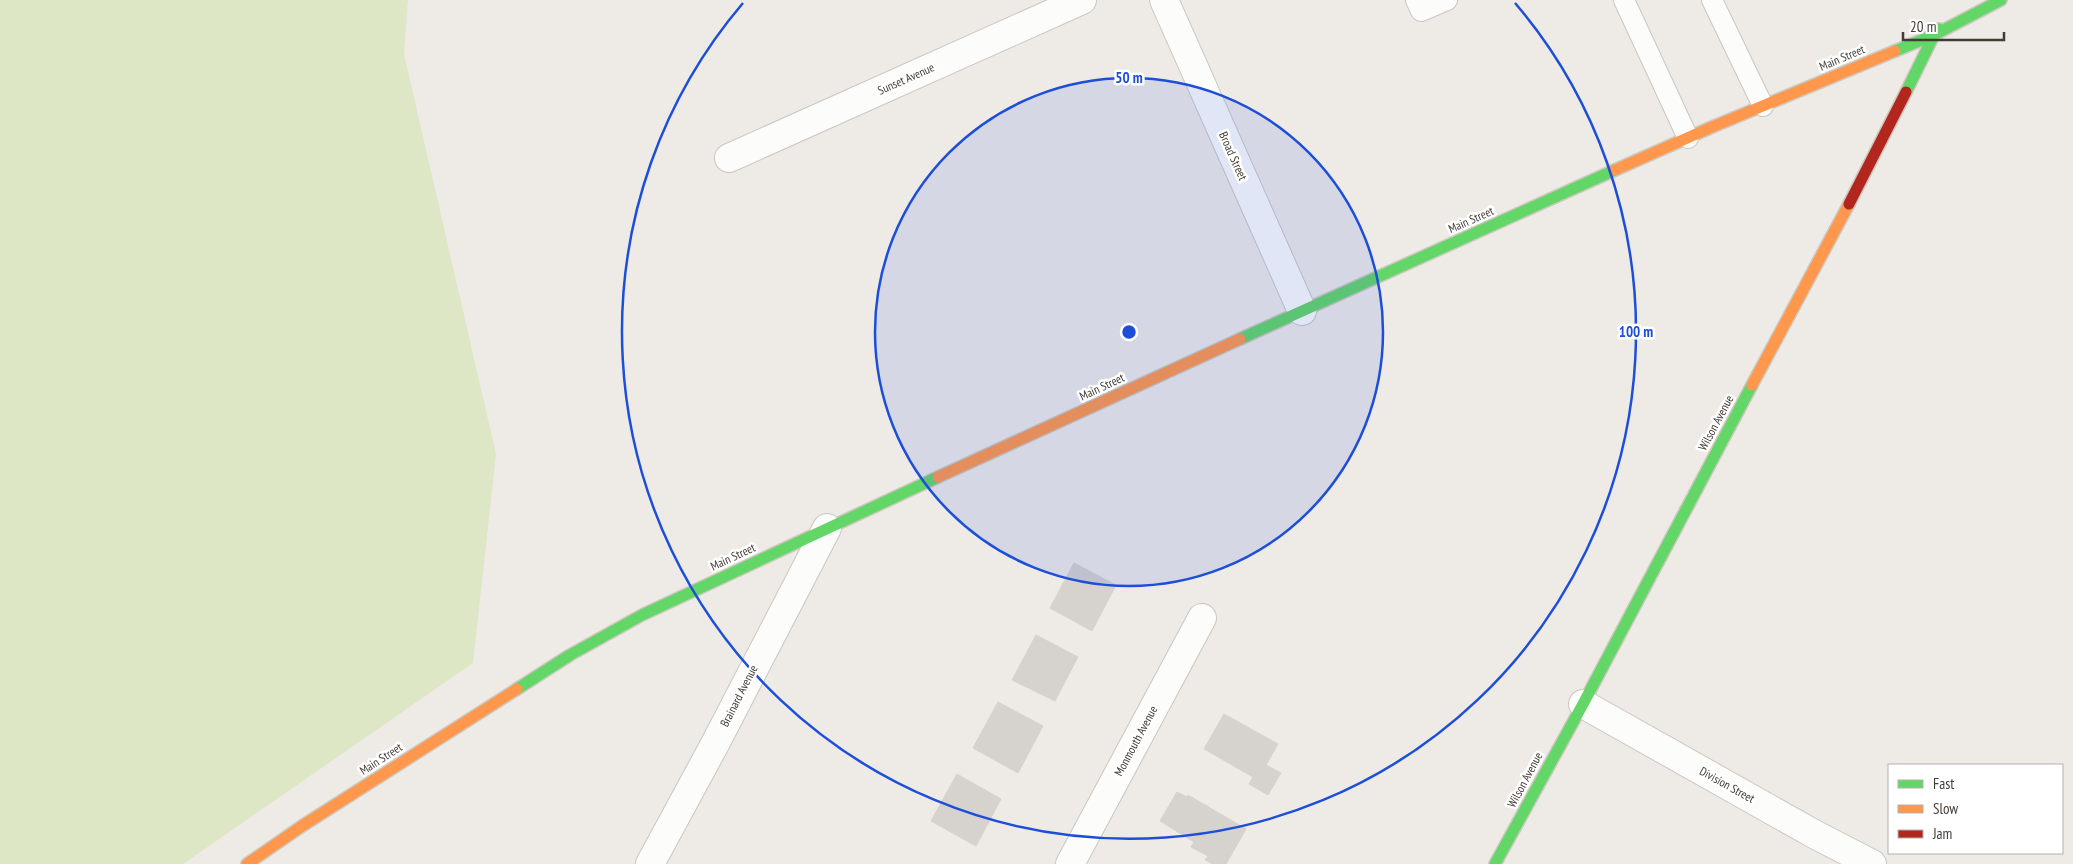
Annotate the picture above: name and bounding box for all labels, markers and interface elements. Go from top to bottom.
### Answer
scale bar [1903,10,2004,42]
text: 20 m [1910,17,1936,36]
street label: Main Street [1817,41,1867,74]
street label: Sunset Avenue [875,59,937,98]
text: 50 m [1115,68,1143,87]
street label: Broad Street [1216,129,1251,183]
street label: Main Street [1446,203,1496,236]
text: 100 m [1619,322,1653,341]
centre of rings [1120,323,1138,341]
street label: Main Street [1077,369,1127,403]
street label: Wilson Avenue [1695,392,1736,453]
street label: Main Street [708,539,758,573]
street label: Brainard Avenue [717,662,761,729]
street label: Monmouth Avenue [1111,703,1160,778]
street label: Main Street [357,739,405,778]
street label: Wilson Avenue [1504,749,1545,810]
street label: Division Street [1697,763,1758,806]
legend [1888,764,2063,854]
text: Fast [1933,774,1954,793]
text: Slow [1933,799,1958,818]
text: Jam [1932,824,1952,843]

